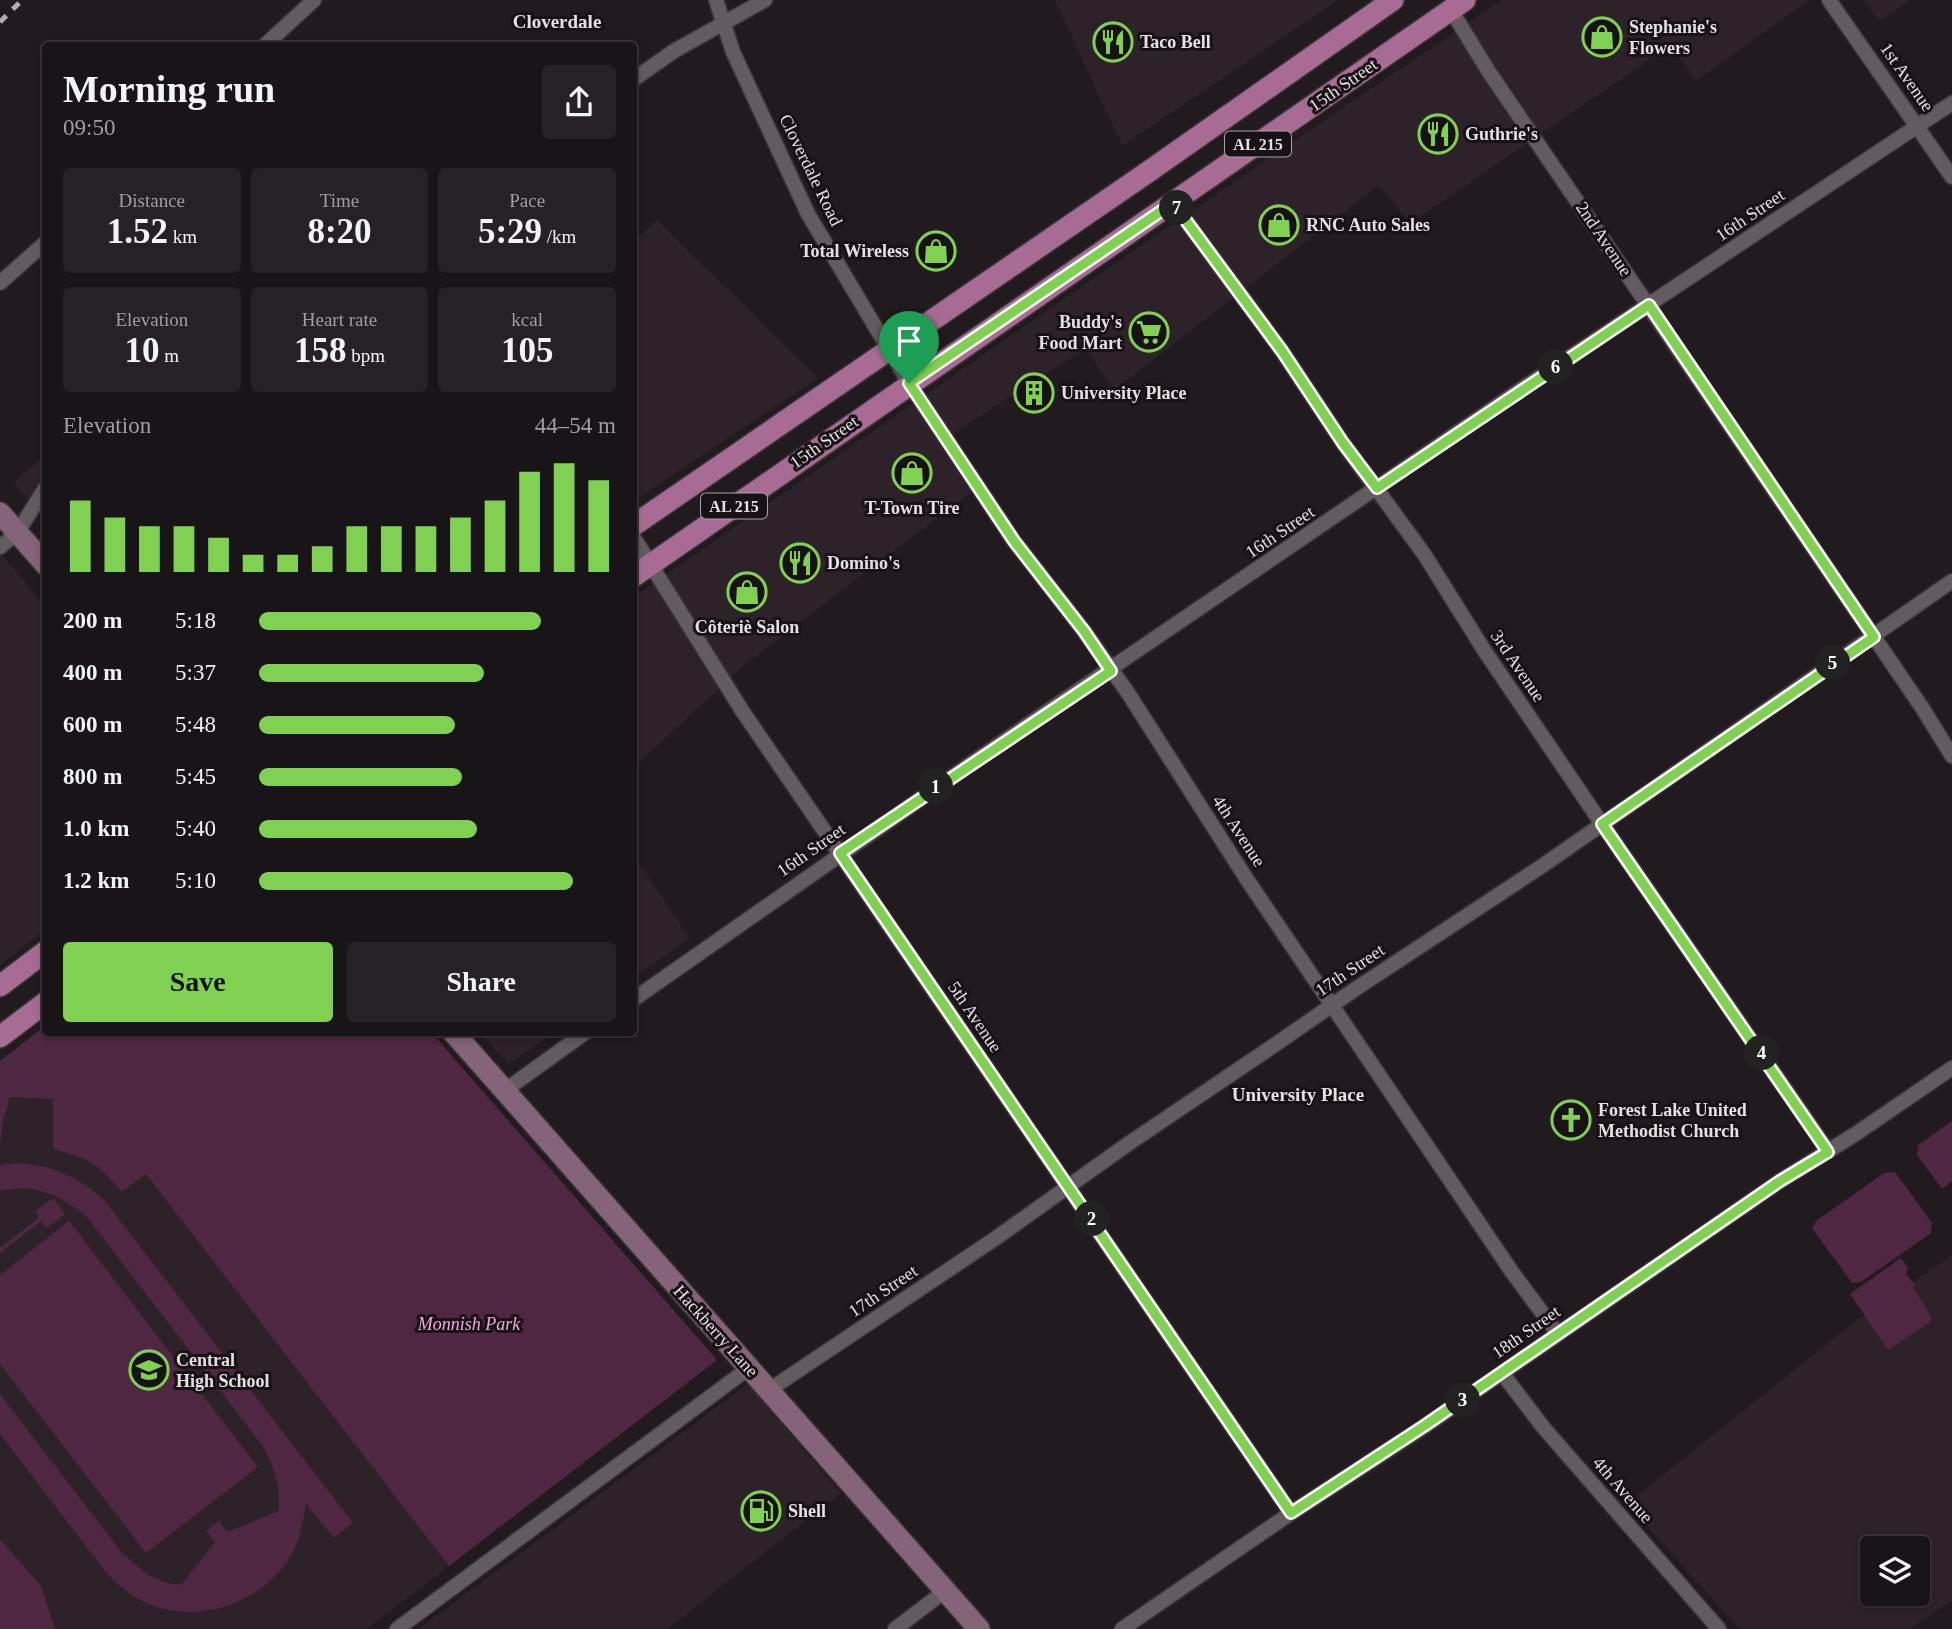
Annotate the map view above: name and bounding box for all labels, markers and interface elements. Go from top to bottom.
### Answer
district label: Cloverdale [513,11,601,32]
shop icon: Stephanie's Flowers [1581,16,1623,58]
place label: Stephanie's Flowers [1629,17,1717,58]
restaurant icon: Taco Bell [1092,21,1134,63]
place label: Taco Bell [1140,32,1211,52]
street label: 1st Avenue [1876,39,1938,115]
street label: 15th Street [1305,54,1381,116]
button: share [542,65,616,139]
text: Morning run [63,68,275,110]
street label: Cloverdale Road [775,111,847,229]
restaurant icon: Guthrie's [1417,113,1459,155]
text: 09:50 [63,115,115,140]
place label: Guthrie's [1465,124,1538,144]
road number: AL 215 [1225,132,1291,156]
street label: 16th Street [1712,185,1788,245]
text: Distance [119,190,185,211]
text: Time [320,190,359,211]
text: Pace [509,190,545,211]
pin: 7 [1160,190,1194,226]
text: 7 [1172,197,1181,218]
street label: 2nd Avenue [1572,198,1636,280]
shop icon: RNC Auto Sales [1258,204,1300,246]
text: 1.52 [107,212,168,251]
text: 8:20 [307,212,372,251]
text: 5:29 [478,212,542,251]
place label: RNC Auto Sales [1306,215,1430,235]
text: km [168,226,197,247]
text: /km [542,226,576,247]
shop icon: Total Wireless [915,230,957,272]
place label: Total Wireless [800,241,909,261]
text: Elevation [115,309,188,330]
text: Heart rate [302,309,377,330]
text: kcal [511,309,543,330]
pin [879,311,939,383]
supermarket icon: Buddy's Food Mart [1128,311,1170,353]
place label: Buddy's Food Mart [1039,312,1122,353]
icon: arrive [890,322,928,360]
text: 10 [125,331,160,370]
text: 158 [294,331,346,370]
text: 105 [501,331,553,370]
text: m [160,345,179,366]
text: bpm [346,345,385,366]
pin: 6 [1538,350,1574,384]
text: 6 [1551,356,1560,377]
building icon: University Place [1013,372,1055,414]
place label: University Place [1061,383,1186,403]
street label: 15th Street [786,411,862,473]
text: Elevation [63,413,151,438]
text: 44–54 m [535,413,616,438]
shop icon: T-Town Tire [891,452,933,494]
road number: AL 215 [701,494,767,519]
place label: T-Town Tire [864,498,960,518]
street label: 16th Street [1242,502,1318,562]
restaurant icon: Domino's [779,542,821,584]
place label: Domino's [827,553,900,573]
shop icon: Côteriè Salon [726,571,768,613]
text: 200 m [63,608,122,633]
text: 5:18 [175,608,216,633]
place label: Côteriè Salon [695,617,799,637]
street label: 3rd Avenue [1487,626,1549,706]
pin: 5 [1815,646,1850,680]
text: 5 [1828,652,1837,673]
text: 400 m [63,660,122,685]
text: 5:37 [175,660,216,685]
text: 600 m [63,712,122,737]
text: 5:48 [175,712,216,737]
text: 800 m [63,764,122,789]
text: 5:45 [175,764,216,789]
pin: 1 [918,770,954,804]
text: 1 [931,776,940,797]
street label: 4th Avenue [1209,792,1269,870]
text: 1.0 km [63,816,129,841]
text: 5:40 [175,816,216,841]
street label: 16th Street [773,819,849,881]
text: 1.2 km [63,868,129,893]
text: 5:10 [175,868,216,893]
street label: 17th Street [1312,940,1388,1000]
button: Save [63,942,333,1022]
button: Share [347,942,616,1022]
street label: 5th Avenue [944,978,1006,1056]
pin: 4 [1744,1036,1780,1070]
text: 4 [1757,1042,1766,1063]
district label: University Place [1232,1084,1364,1105]
church icon: Forest Lake United Methodist Church [1550,1099,1592,1141]
place label: Forest Lake United Methodist Church [1598,1100,1747,1141]
pin: 2 [1074,1202,1110,1236]
text: 2 [1087,1208,1096,1229]
street label: 17th Street [845,1261,921,1321]
street label: Hackberry Lane [670,1281,762,1381]
street label: 18th Street [1488,1301,1564,1363]
park label: Monnish Park [417,1314,521,1334]
school or university icon: Central High School [128,1349,170,1391]
place label: Central High School [176,1350,270,1391]
pin: 3 [1446,1382,1480,1418]
text: 3 [1458,1389,1467,1410]
street label: 4th Avenue [1589,1453,1657,1527]
fuel station icon: Shell [740,1490,782,1532]
place label: Shell [788,1501,826,1521]
map controls [1860,1536,1930,1606]
button: layers [1860,1536,1930,1606]

